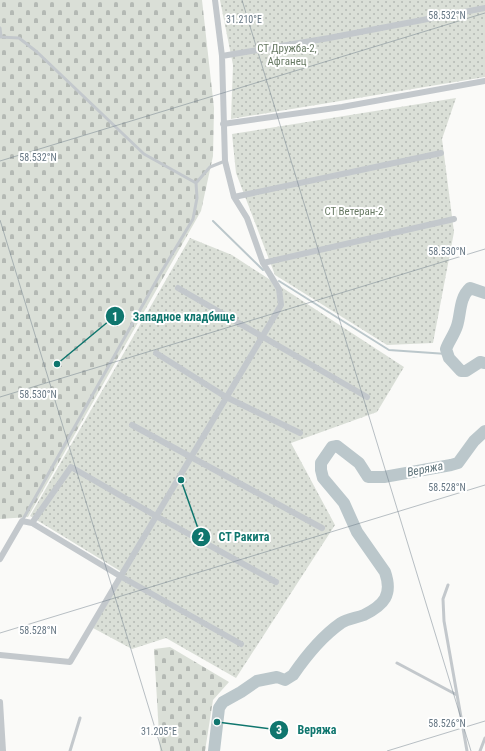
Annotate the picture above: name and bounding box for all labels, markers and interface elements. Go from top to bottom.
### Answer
text: 58.532°N [428,10,466,21]
text: 31.210°E [226,14,262,25]
park label: СТ Дружба-2, Афганец [257,42,317,68]
text: 58.532°N [19,152,57,163]
park label: СТ Ветеран-2 [324,205,384,218]
text: 58.530°N [428,246,466,257]
callout: Западное кладбище [105,304,244,328]
text: 1 [112,310,118,324]
text: Западное кладбище [133,310,236,324]
text: 58.530°N [19,389,57,400]
water label: Веряжа [406,459,444,479]
text: 58.528°N [428,482,466,493]
callout: СТ Ракита [191,525,278,549]
text: 2 [198,530,204,544]
text: СТ Ракита [218,530,270,544]
text: 58.528°N [19,625,57,636]
callout: Веряжа [269,718,344,742]
text: 58.526°N [428,718,466,729]
text: 3 [276,723,282,737]
text: Веряжа [298,723,337,737]
text: 31.205°E [141,726,177,737]

